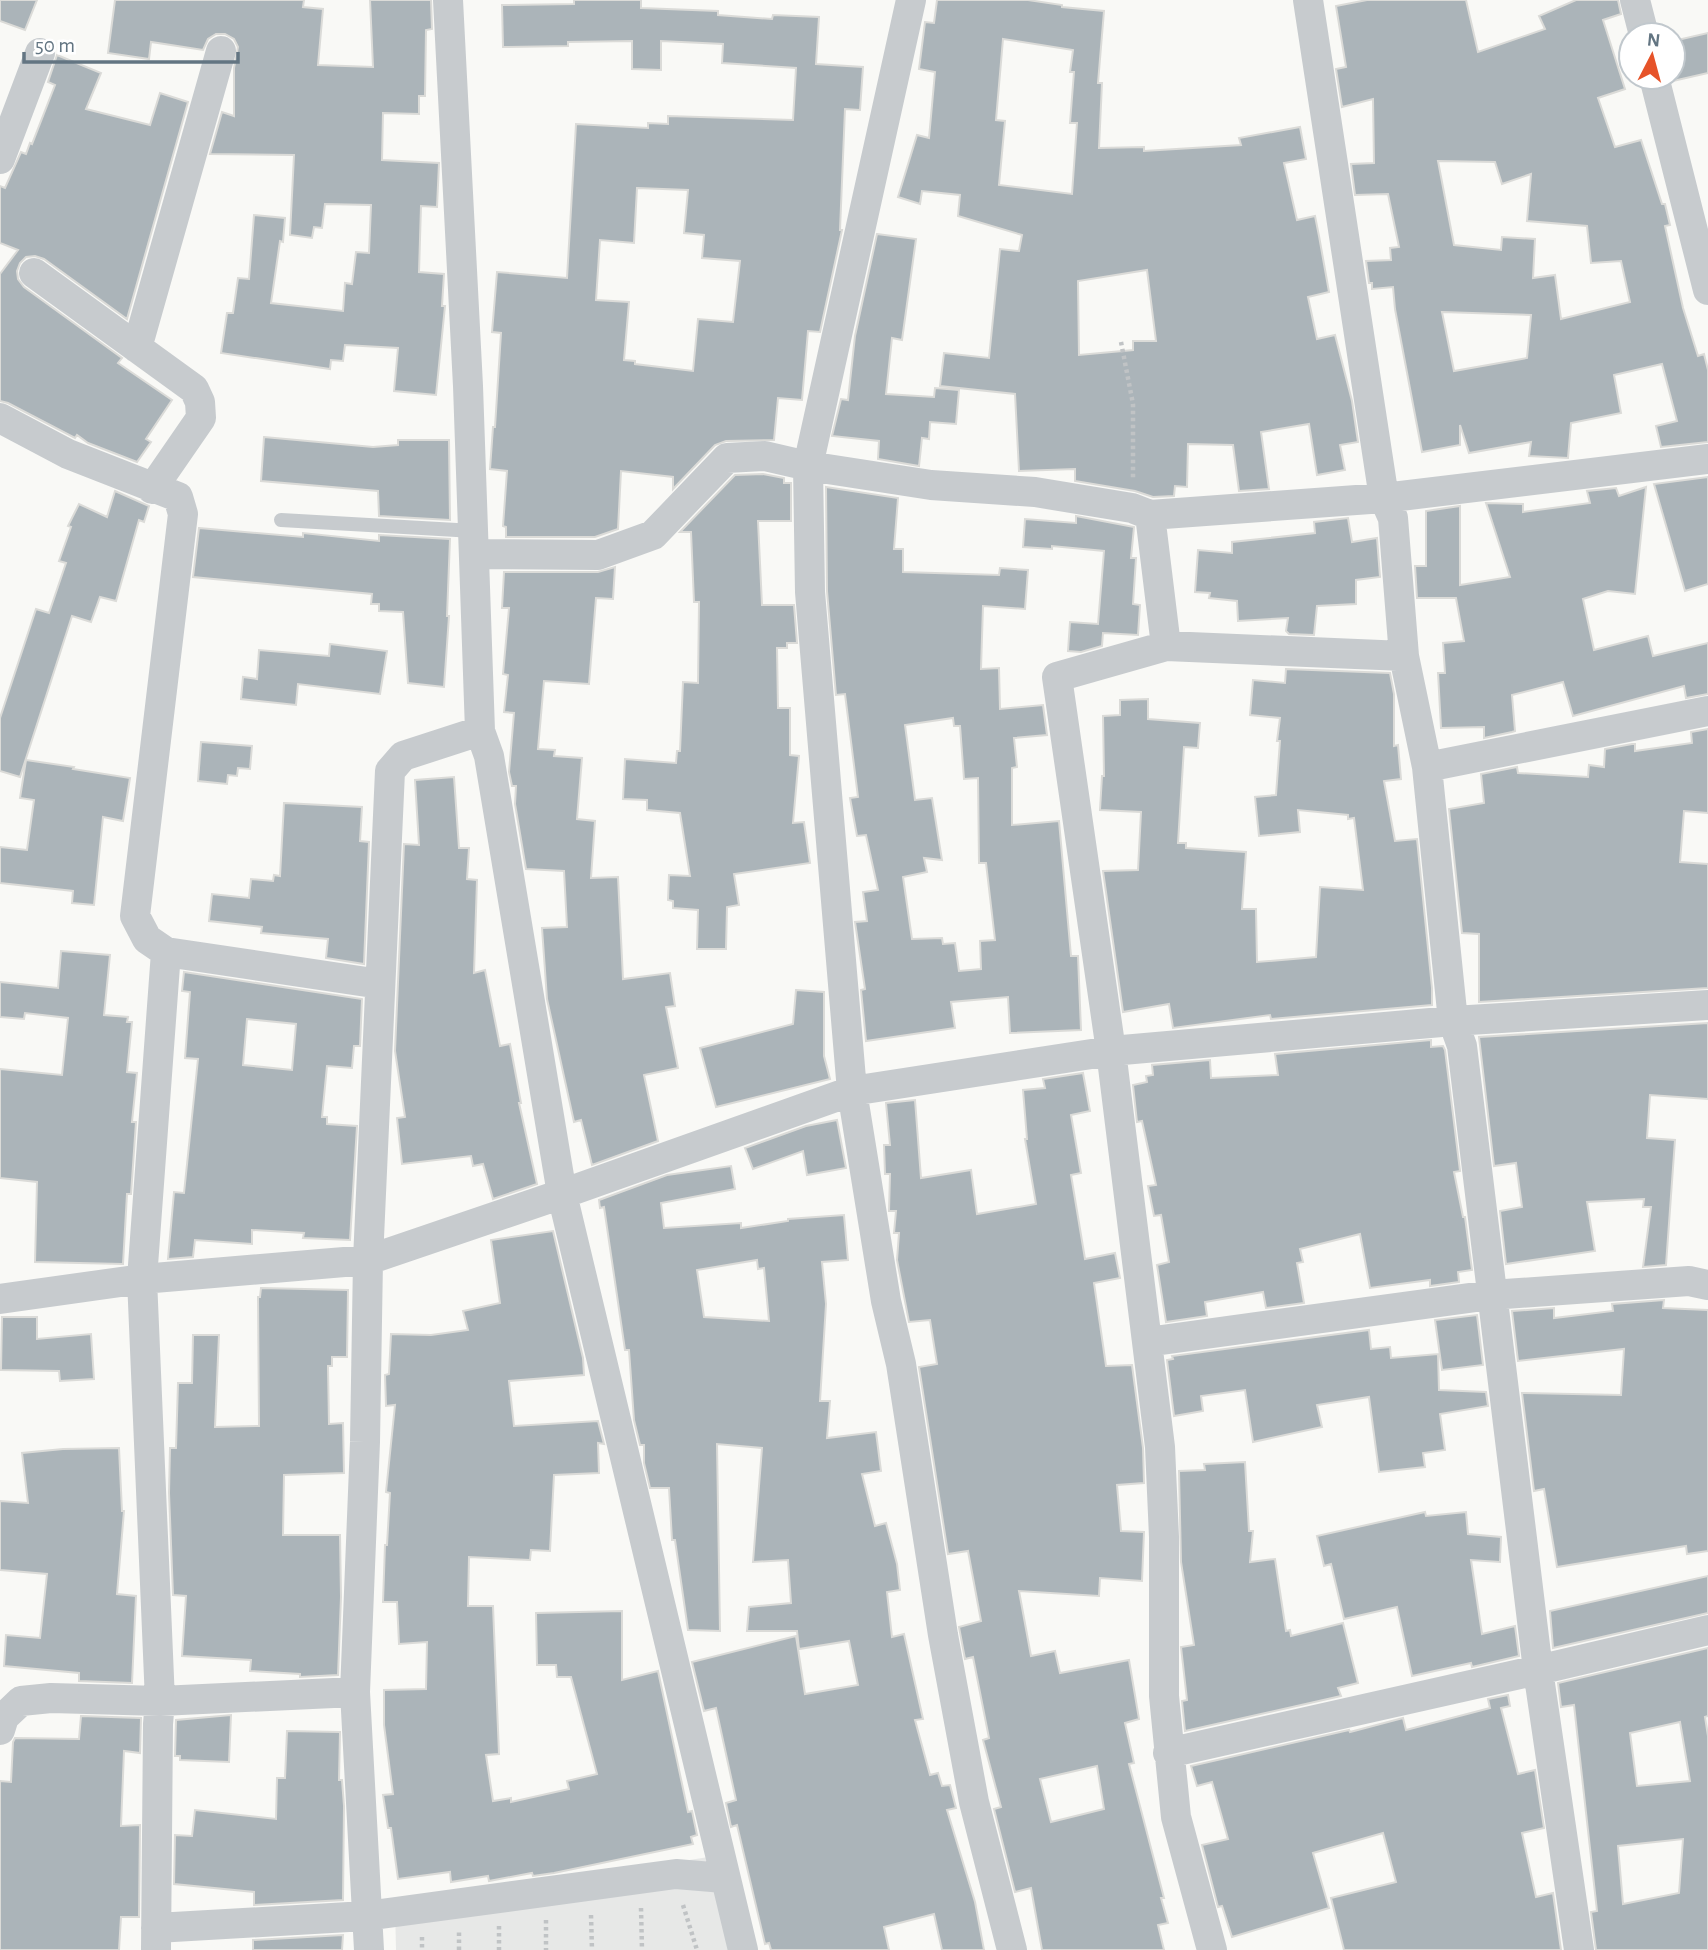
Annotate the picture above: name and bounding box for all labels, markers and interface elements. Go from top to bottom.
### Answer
scale bar [24,21,238,65]
north arrow [1617,21,1687,91]
text: N [1646,30,1661,51]
text: 50 m [35,35,75,56]

